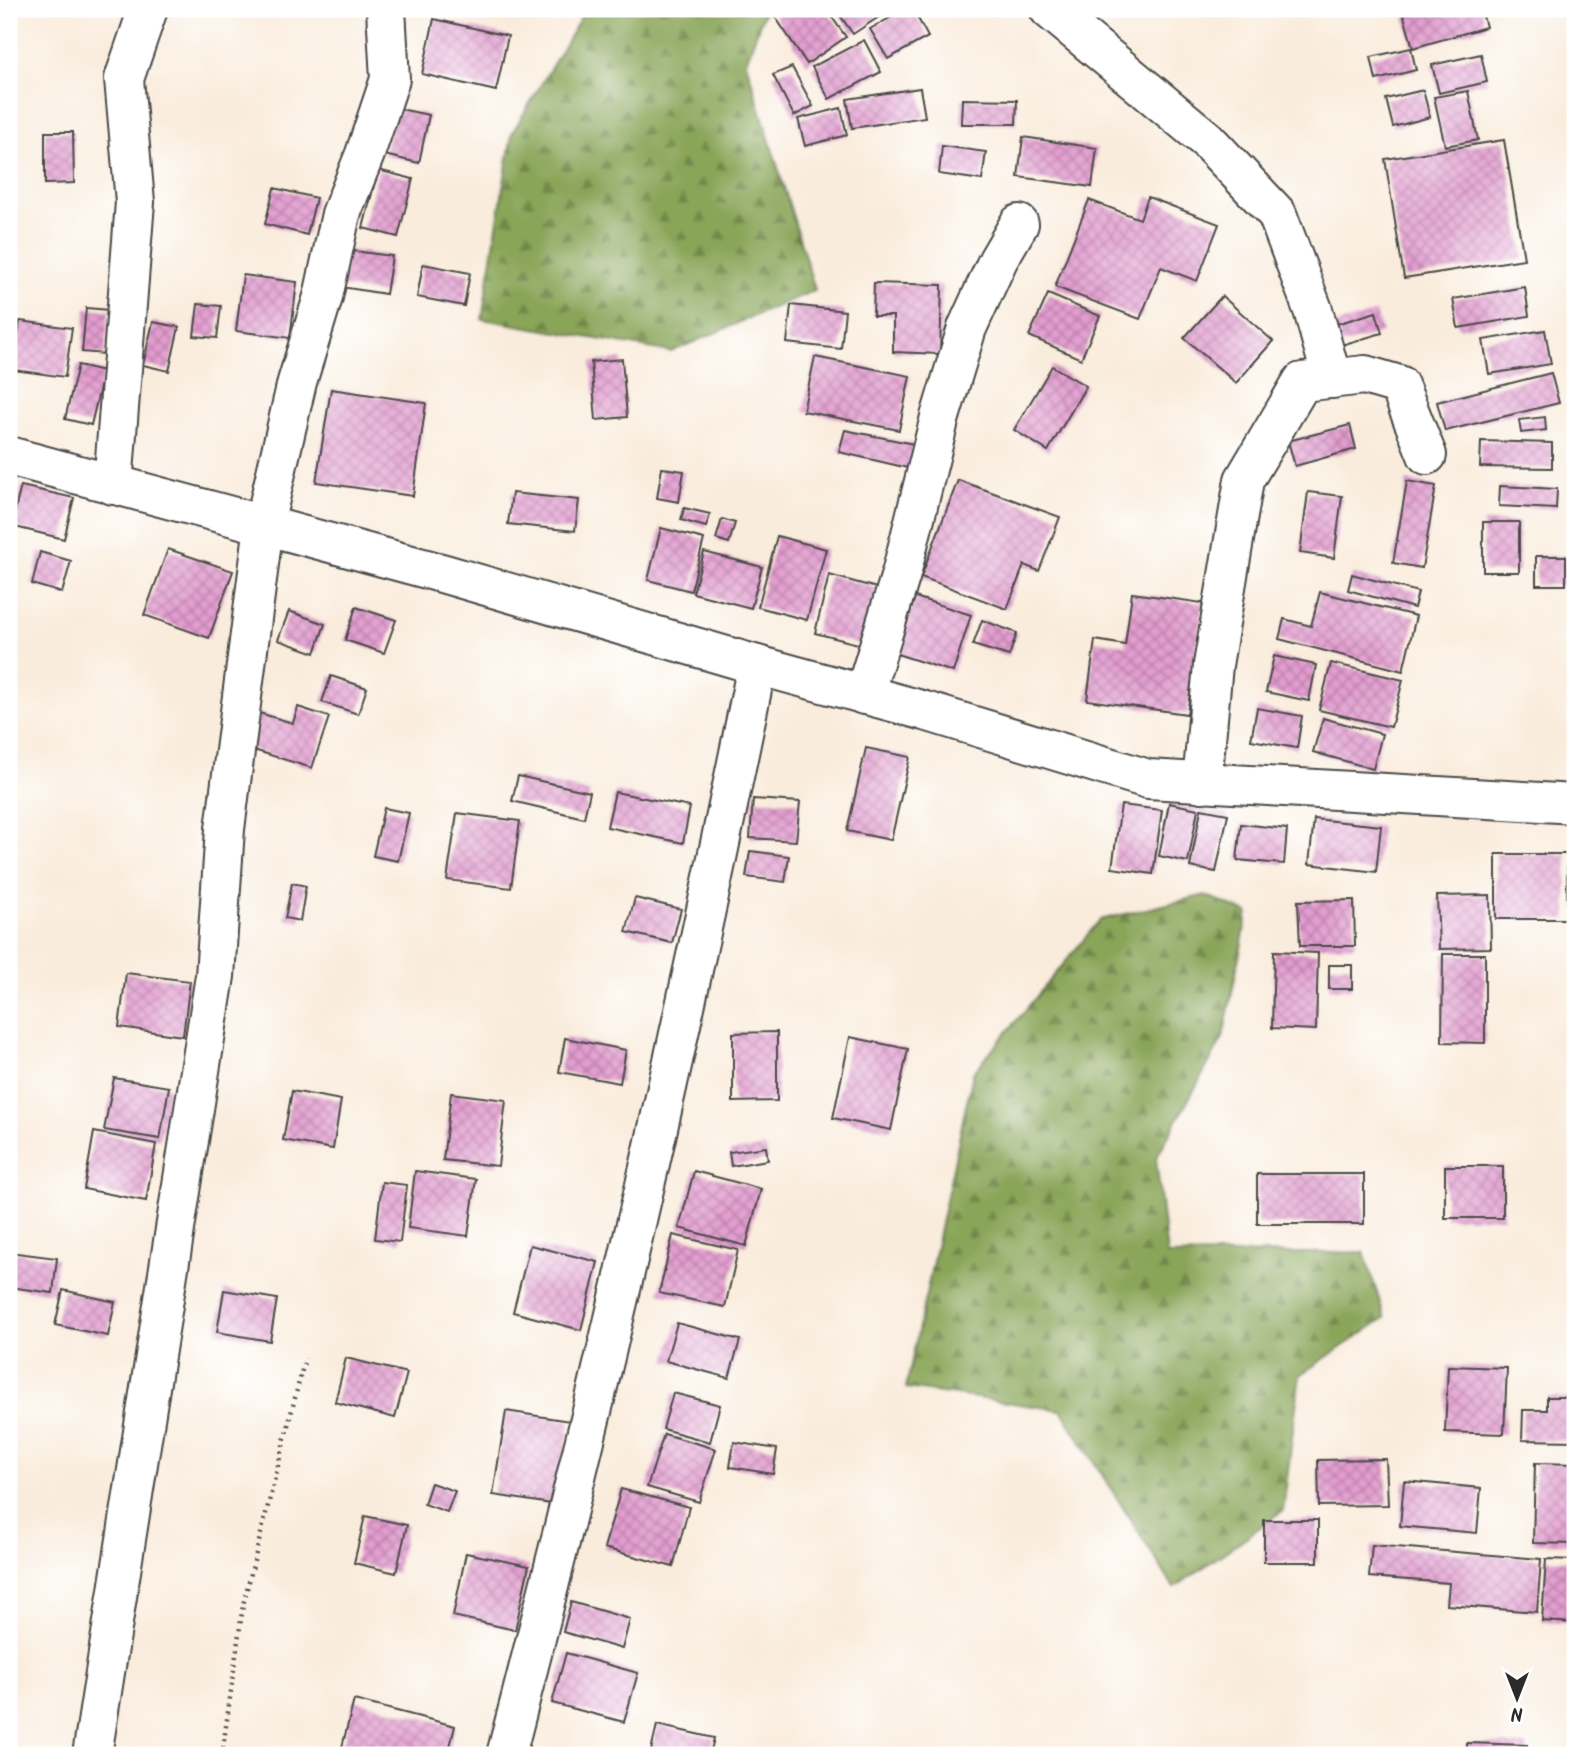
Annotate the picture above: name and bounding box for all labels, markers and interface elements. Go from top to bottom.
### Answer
north arrow [1482,1662,1552,1732]
text: N [1511,1698,1523,1728]

